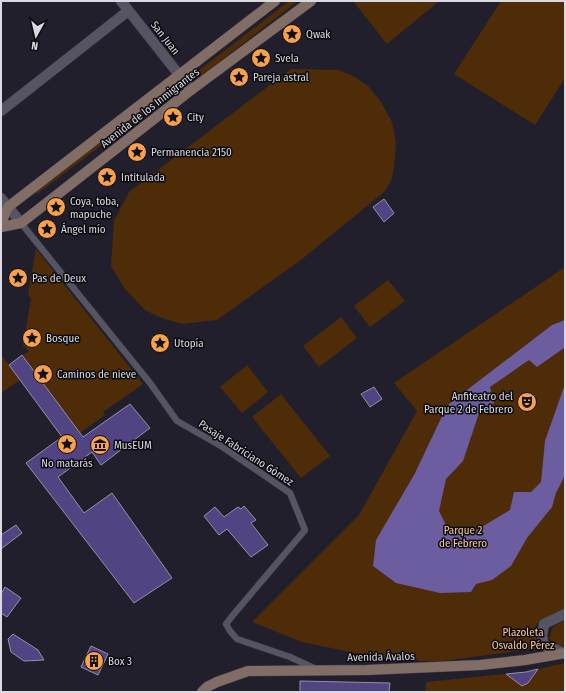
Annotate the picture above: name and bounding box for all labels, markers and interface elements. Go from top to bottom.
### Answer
north arrow [16,16,56,56]
street label: San Juan [148,19,182,57]
place icon: Qwak [281,23,303,45]
place label: Qwak [306,28,331,41]
text: N [31,39,39,52]
place icon: Svela [250,47,272,69]
place label: Svela [275,52,299,65]
street label: Avenida de los Inmigrantes [98,65,202,151]
place icon: Pareja astral [228,66,250,88]
place label: Pareja astral [253,71,309,84]
place icon: City [162,106,184,128]
place label: City [187,111,204,124]
place icon: Permanencia 2150 [126,141,148,163]
place label: Permanencia 2150 [151,146,232,159]
place icon: Intitulada [96,166,118,188]
place label: Intitulada [121,171,165,184]
place label: Coya, toba, mapuche [70,195,119,221]
place icon: Coya, toba, mapuche [45,196,67,218]
place icon: Ángel mío [36,218,58,240]
place label: Ángel mío [61,222,106,236]
place icon: Pas de Deux [7,267,29,289]
place label: Pas de Deux [32,272,86,285]
place icon: Bosque [21,327,43,349]
place label: Bosque [46,332,80,345]
place icon: Utopía [149,332,171,354]
place label: Utopía [174,337,204,350]
place icon: Caminos de nieve [32,363,54,385]
place label: Caminos de nieve [57,368,136,381]
place label: Anfiteatro del Parque 2 de Febrero [424,390,513,416]
theatre icon: Anfiteatro del Parque 2 de Febrero [516,391,538,413]
street label: Pasaje Fabriciano Gómez [196,417,296,489]
place icon: No matarás [56,433,78,455]
museum icon: MusEUM [89,434,111,456]
place label: MusEUM [114,439,152,452]
place label: No matarás [41,457,93,470]
park label: Parque 2 de Febrero [439,524,487,550]
park label: Plazoleta Osvaldo Pérez [492,626,555,652]
street label: Avenida Ávalos [347,649,415,664]
building icon: Box 3 [83,650,105,672]
place label: Box 3 [108,655,132,668]

